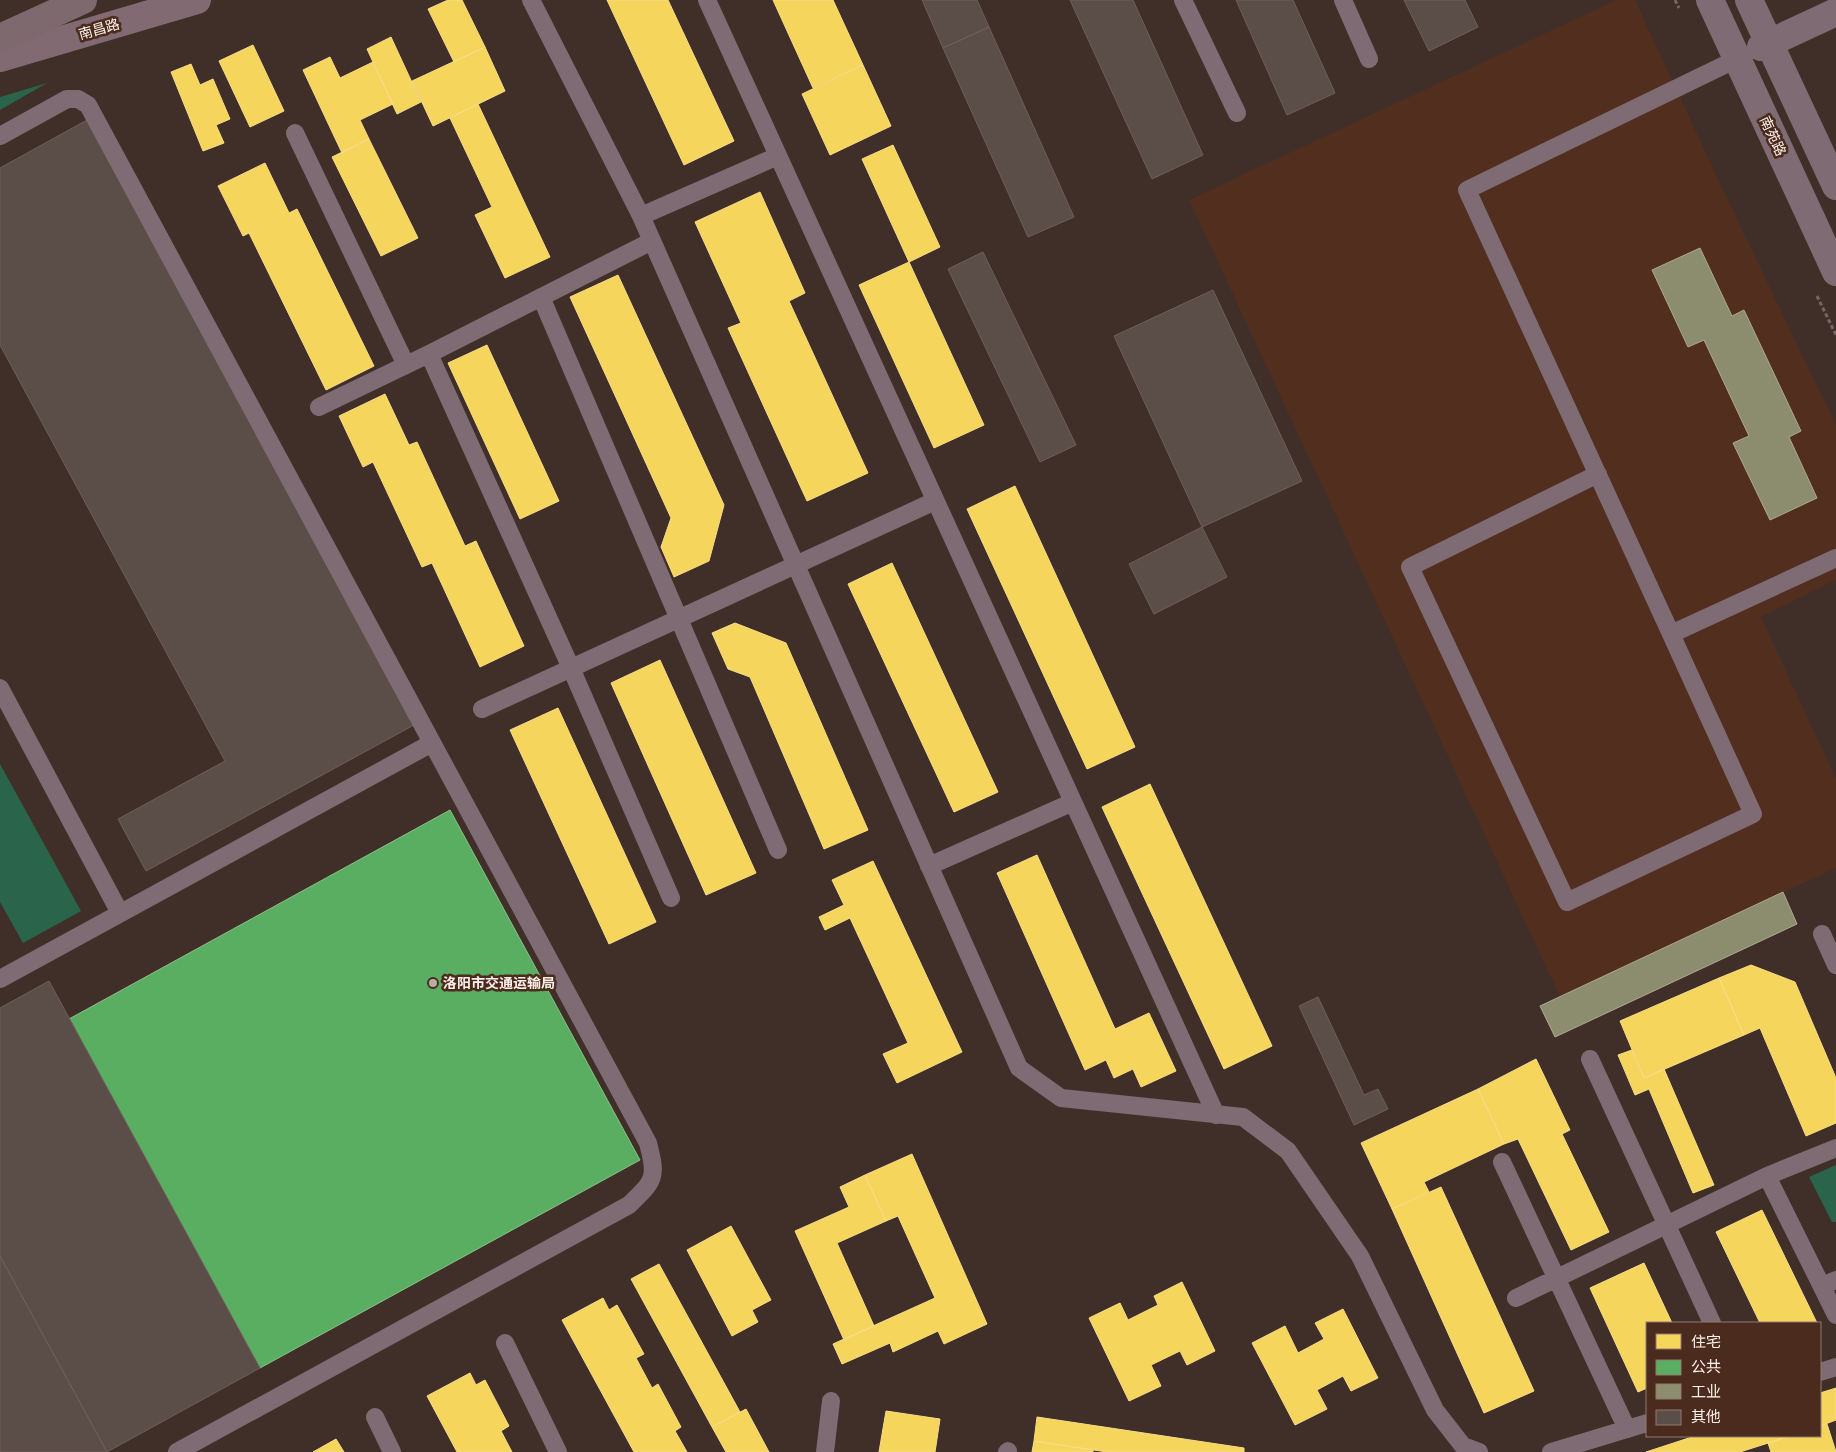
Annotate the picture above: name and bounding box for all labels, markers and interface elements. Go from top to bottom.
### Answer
street label: 南昌路 [76,15,122,43]
street label: 南苑路 [1756,113,1790,159]
place label: 洛阳市交通运输局 [443,974,555,992]
marker: 洛阳市交通运输局 [427,977,439,989]
legend [1646,1322,1821,1437]
text: 住宅 [1691,1331,1721,1352]
text: 公共 [1691,1356,1721,1377]
text: 工业 [1691,1381,1721,1402]
text: 其他 [1691,1406,1721,1427]

